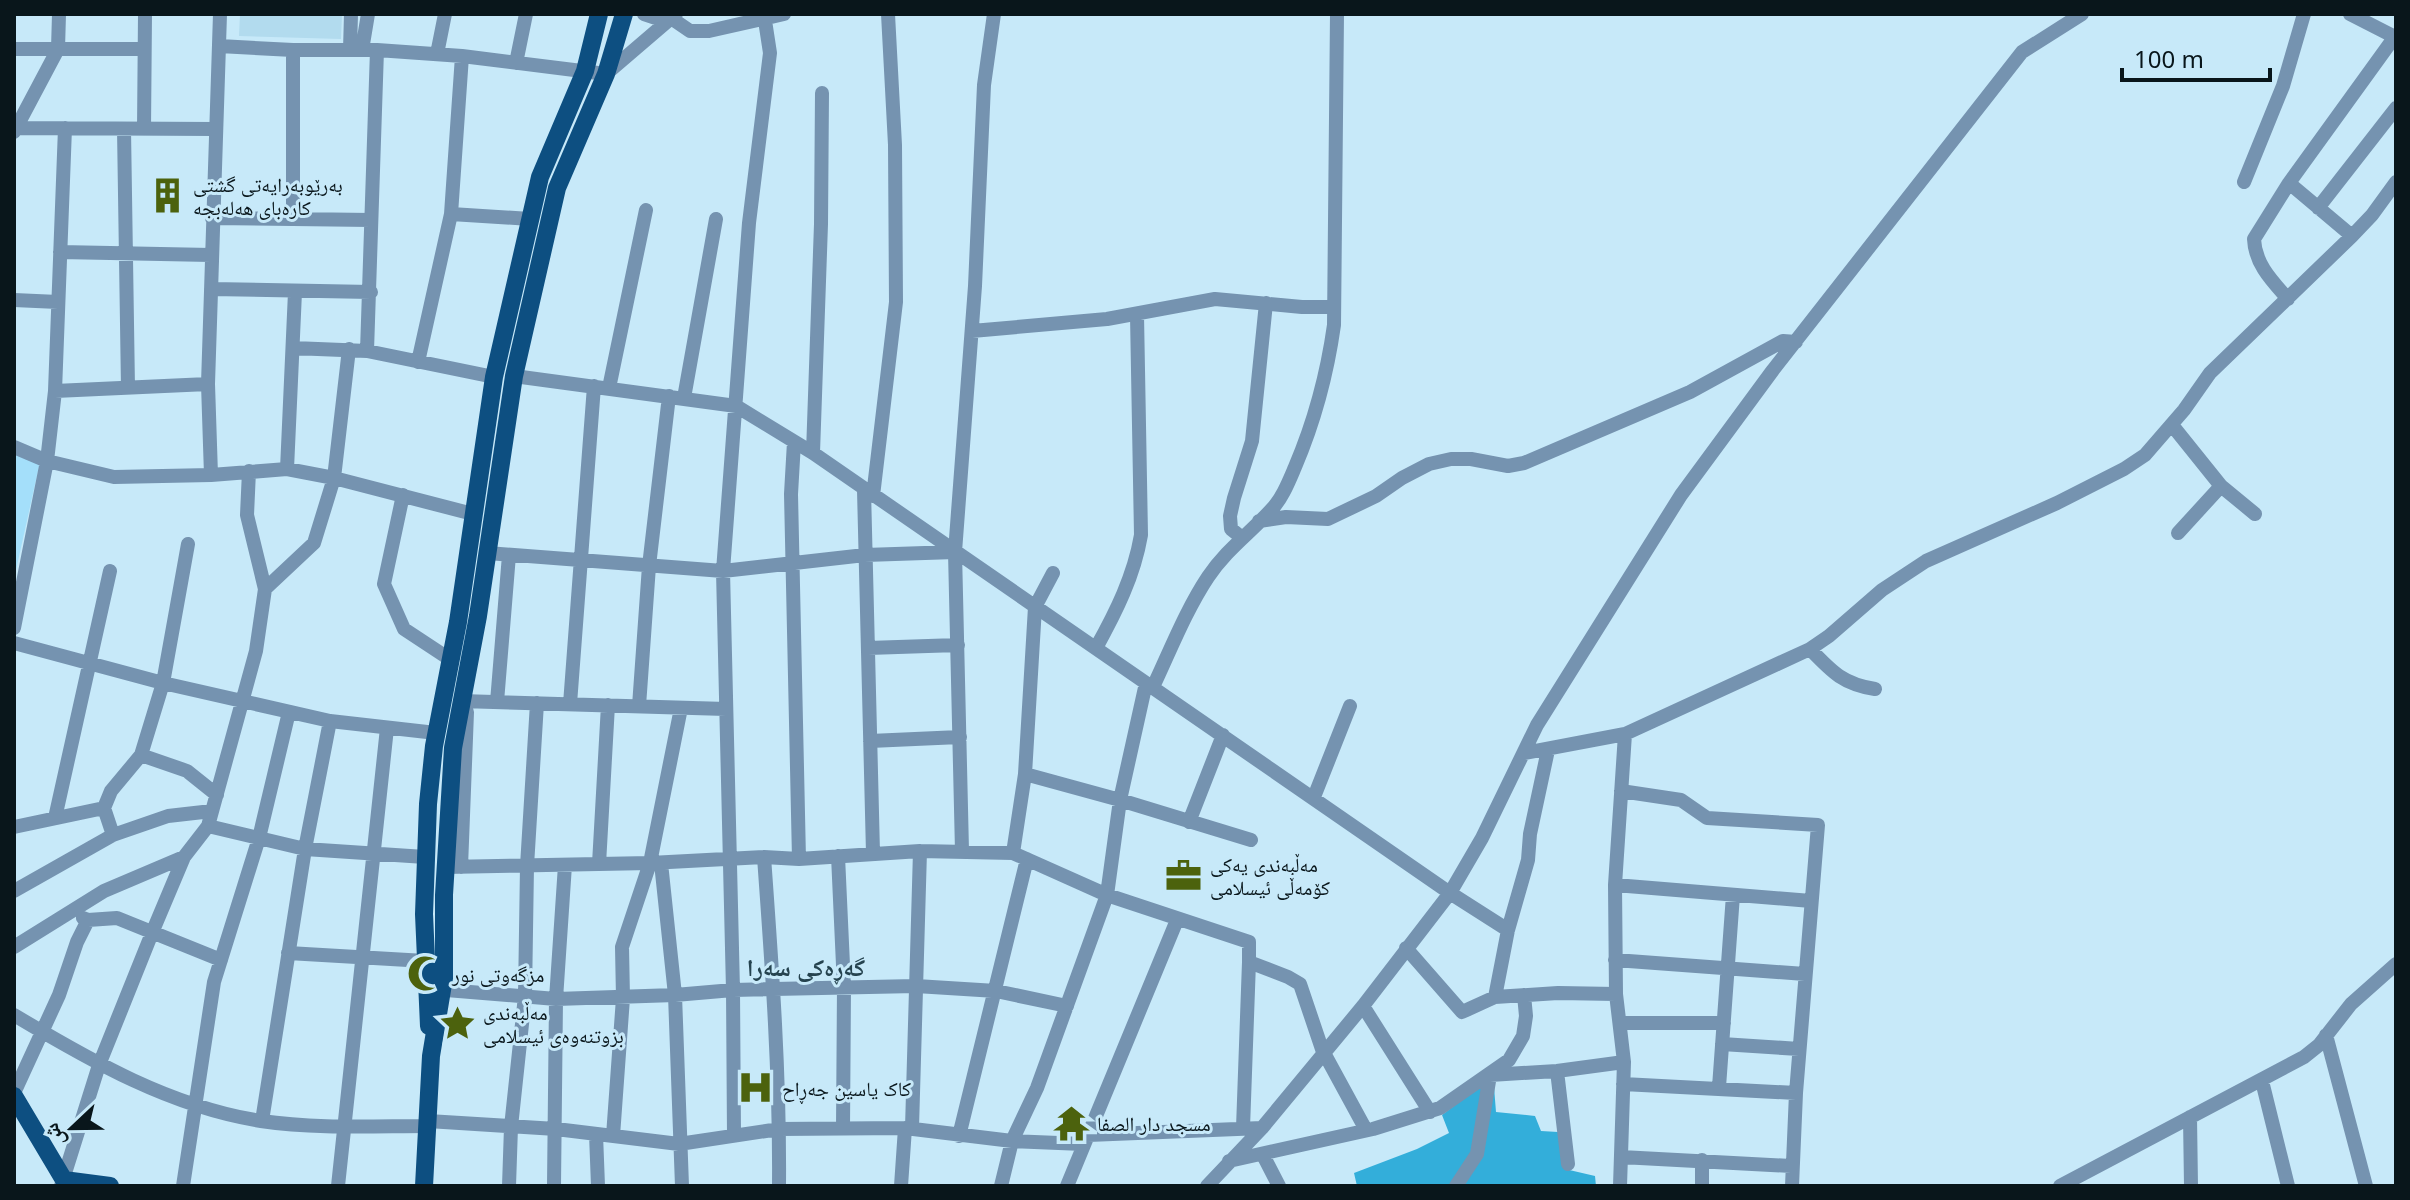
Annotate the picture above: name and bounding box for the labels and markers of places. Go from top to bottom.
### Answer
place label: بەرێوبەرایەتی گشتی کارەبای هەلەبجە [193,171,343,221]
building icon: بەرێوبەرایەتی گشتی کارەبای هەلەبجە [148,177,186,215]
place label: مەڵبەندی یەکی کۆمەڵی ئیسلامی [1210,851,1330,901]
office icon: مەڵبەندی یەکی کۆمەڵی ئیسلامی [1165,856,1203,894]
mosque icon: مزگەوتی نور [407,955,445,993]
place label: مزگەوتی نور [451,961,544,988]
place label: مەڵبەندی بزوتنەوەی ئیسلامی [483,999,624,1049]
place icon: مەڵبەندی بزوتنەوەی ئیسلامی [438,1004,476,1042]
hospital icon: کاک یاسین جەڕاح [737,1069,775,1107]
place label: کاک یاسین جەڕاح [782,1075,911,1105]
temple icon: مسجد دار الصفا [1052,1104,1090,1142]
place label: مسجد دار الصفا [1097,1110,1211,1137]

